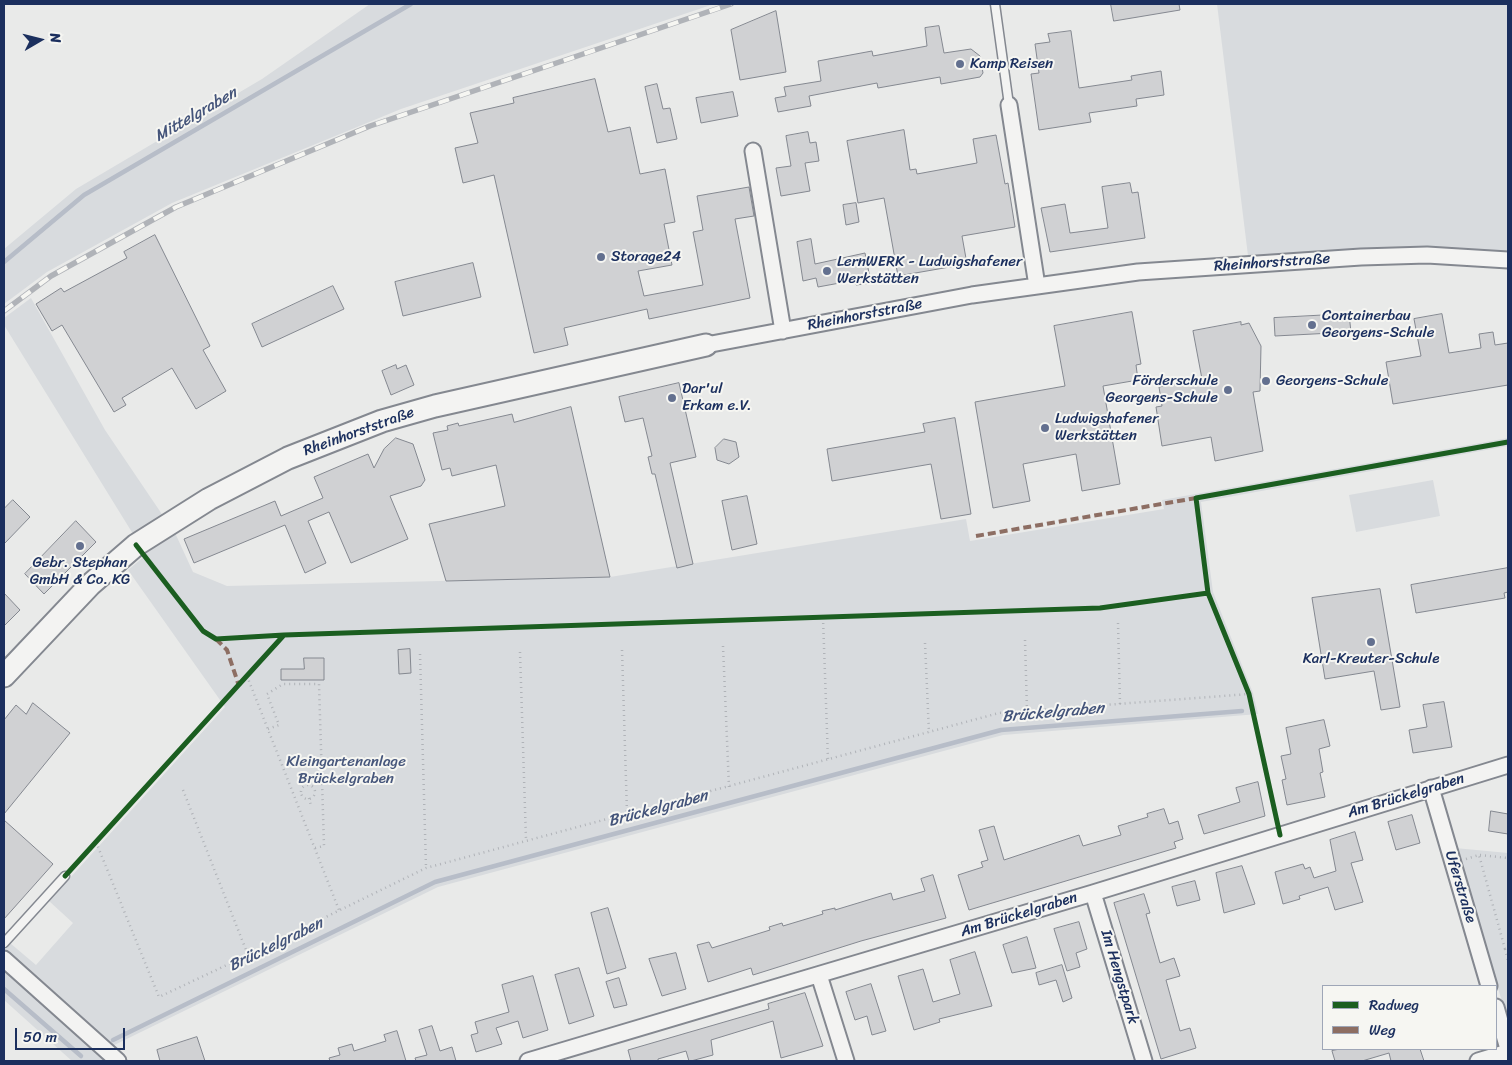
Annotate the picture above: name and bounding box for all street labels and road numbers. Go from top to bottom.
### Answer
street label: Rheinhorststraße [1213,250,1331,276]
street label: Rheinhorststraße [806,295,924,335]
street label: Rheinhorststraße [301,404,417,460]
street label: Am Brückelgraben [1345,770,1467,822]
street label: Uferstraße [1441,849,1479,925]
street label: Am Brückelgraben [958,889,1080,941]
street label: Im Hengstpark [1096,928,1142,1026]

